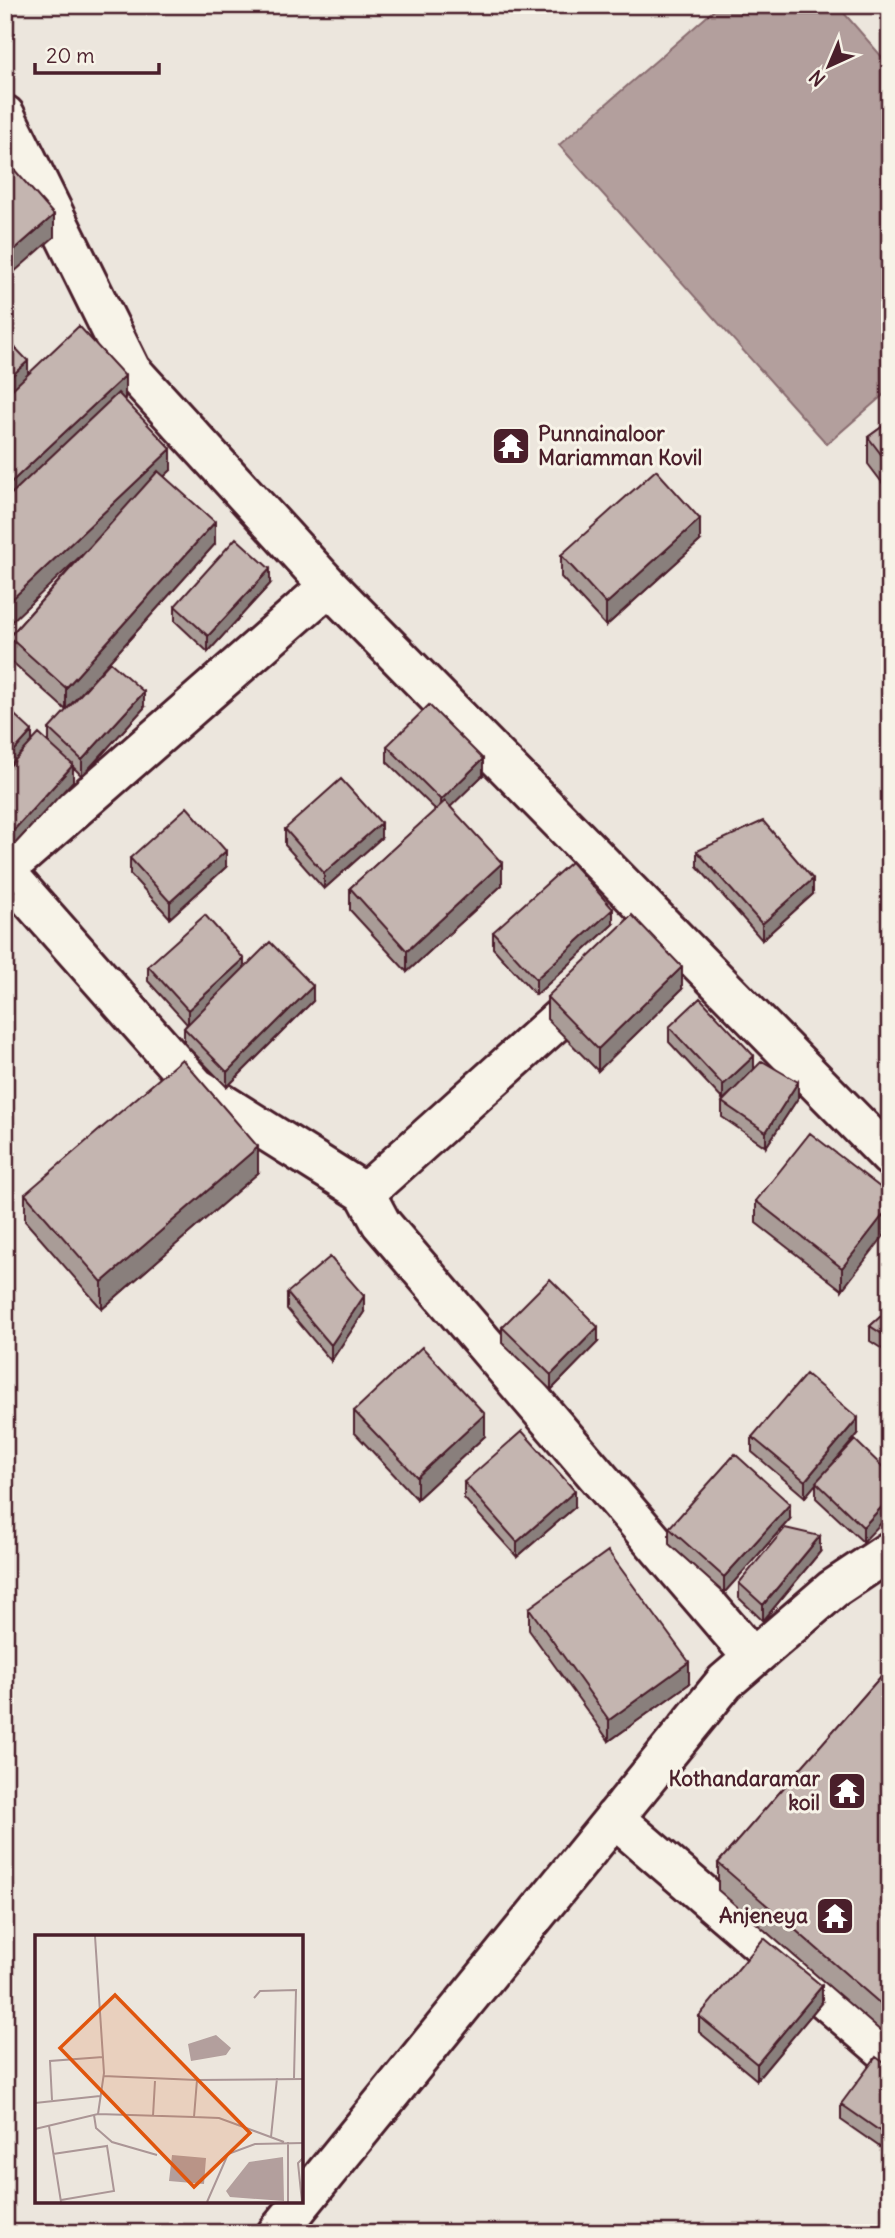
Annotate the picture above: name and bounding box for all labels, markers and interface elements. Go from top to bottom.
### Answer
scale bar [35,32,159,76]
north arrow [794,32,864,102]
text: 20 m [46,42,95,69]
text: N [804,65,830,91]
place label: Punnainaloor Mariamman Kovil [538,420,702,471]
temple icon: Punnainaloor Mariamman Kovil [490,425,532,467]
place label: Kothandaramar koil [669,1765,820,1816]
temple icon: Kothandaramar koil [826,1770,868,1812]
temple icon: Anjeneya [814,1895,856,1937]
place label: Anjeneya [719,1902,808,1929]
inset map [35,1935,303,2203]

